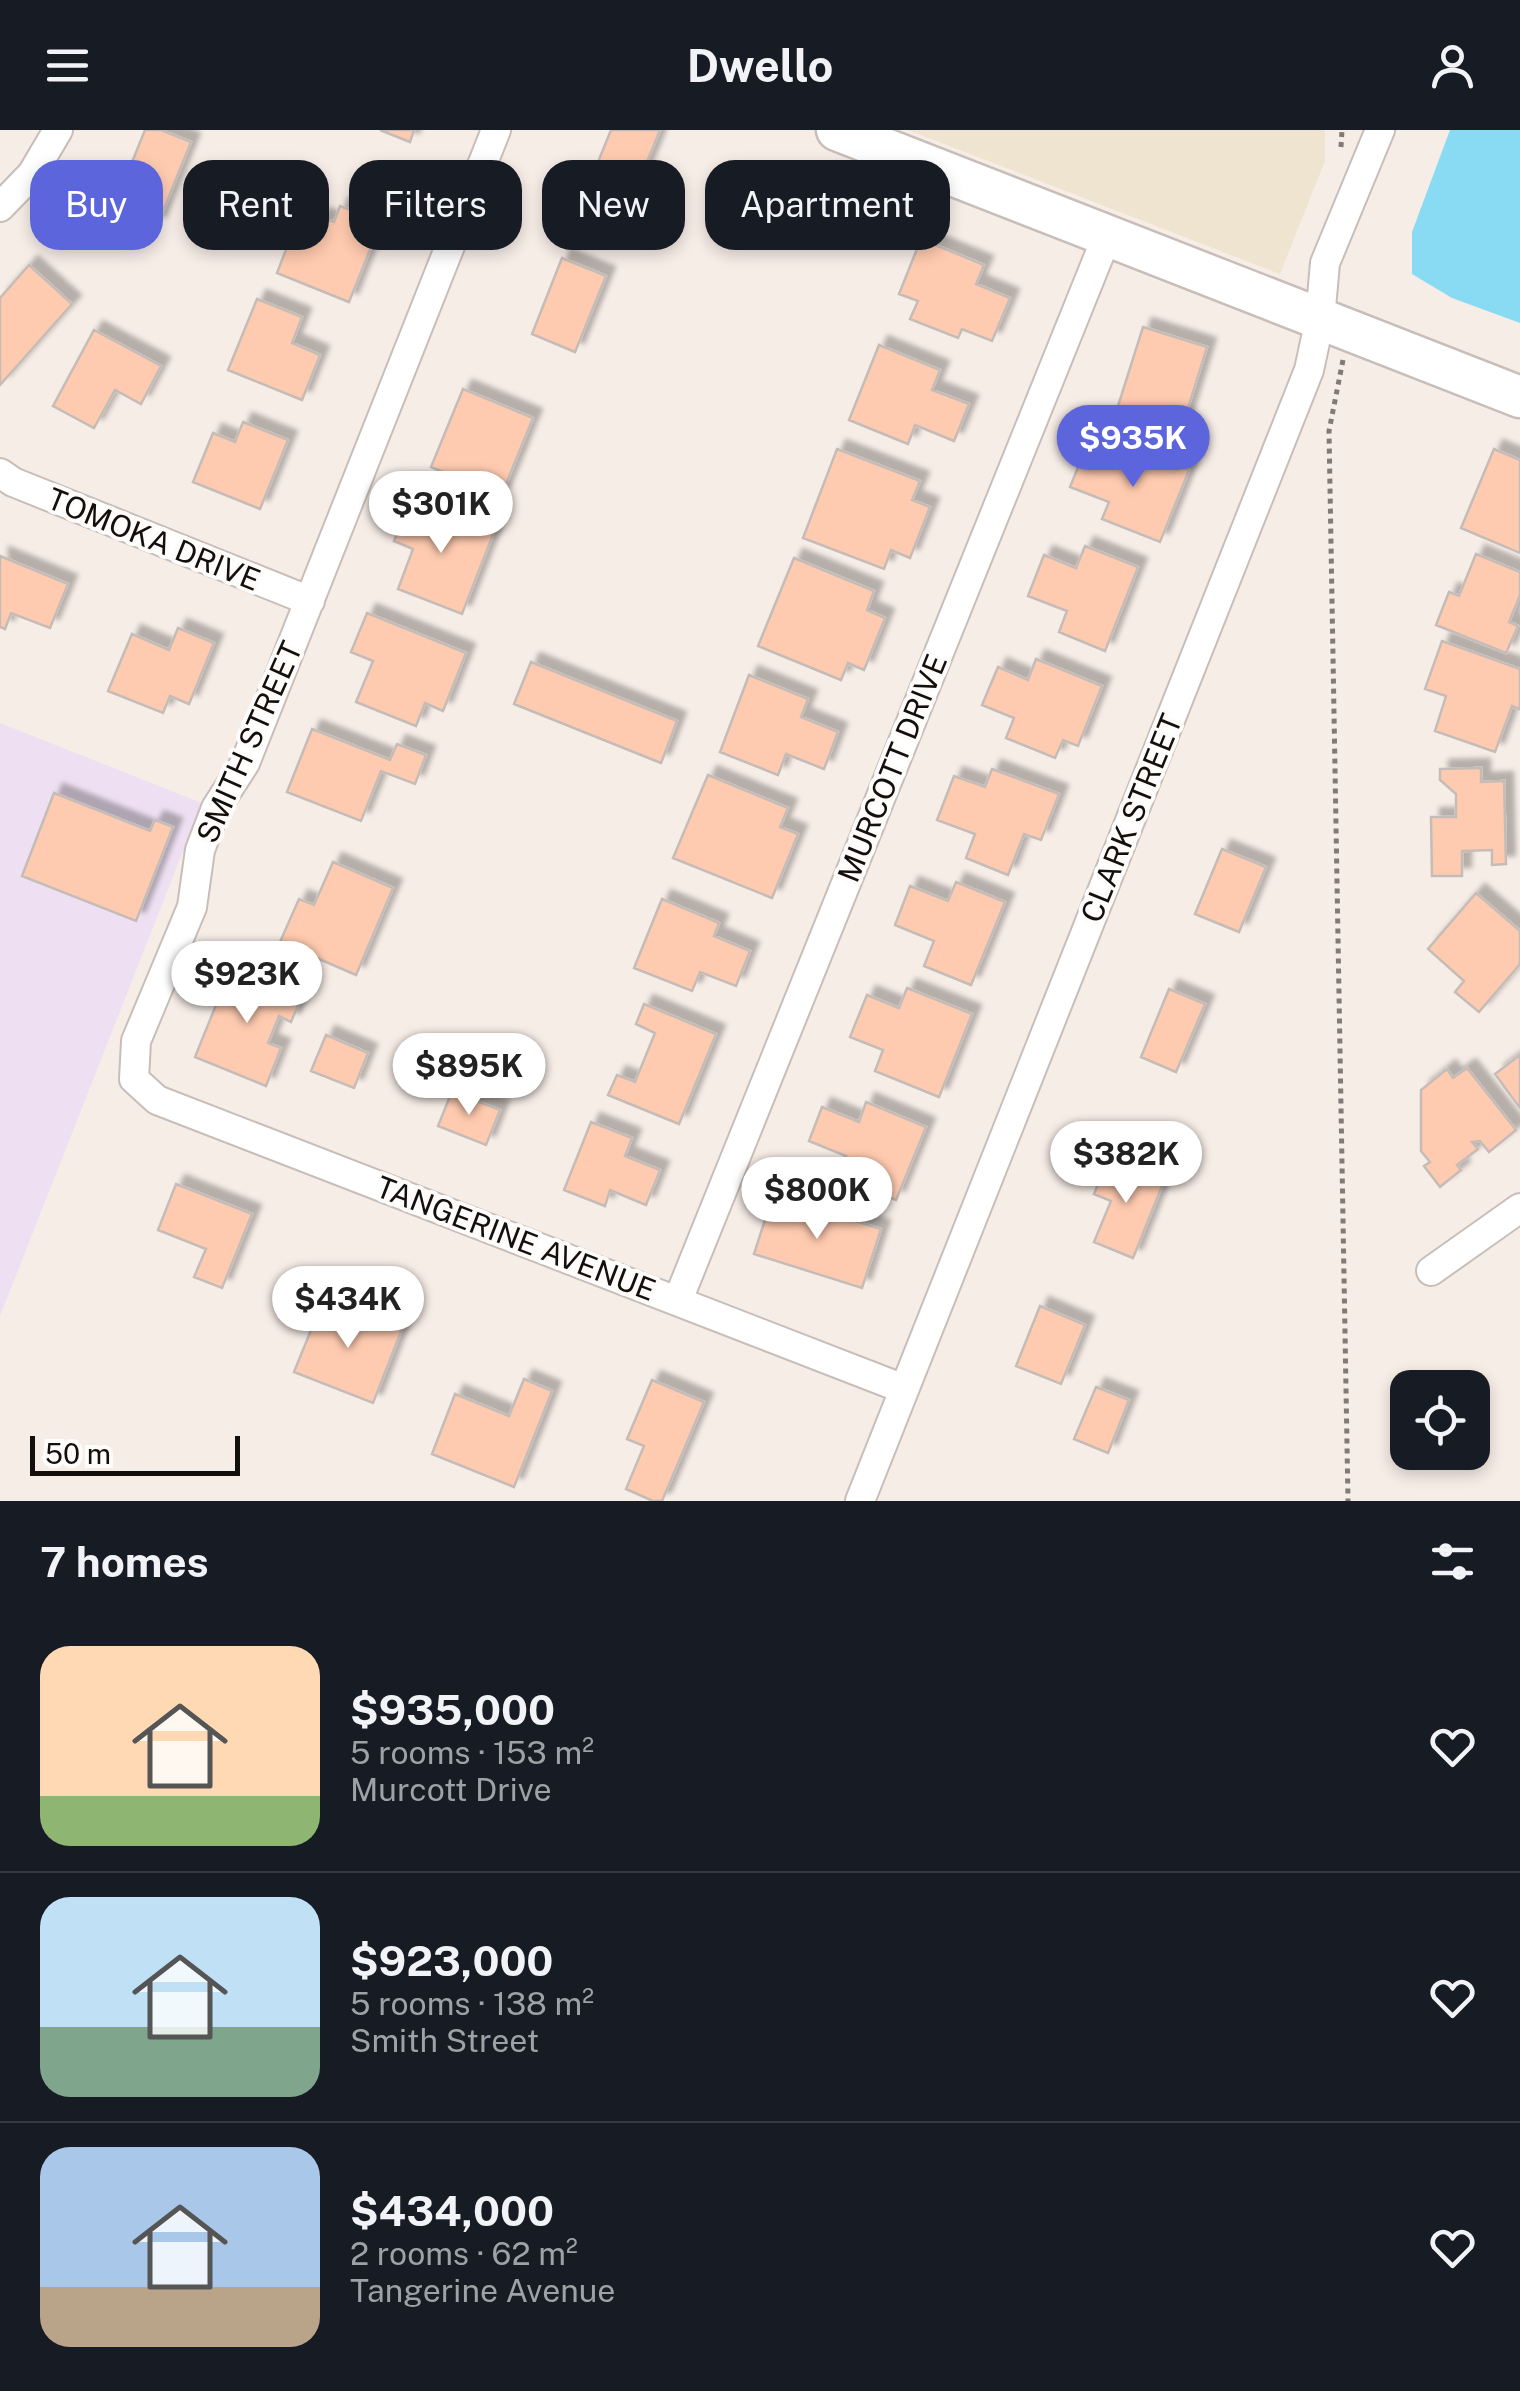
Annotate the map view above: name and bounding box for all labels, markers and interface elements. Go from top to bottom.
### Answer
icon: menu [40,38,95,93]
icon: person [1425,38,1480,93]
text: Dwello [687,39,833,92]
chip: Buy [30,160,163,250]
chip: Rent [183,160,329,250]
chip: Filters [349,160,522,250]
chip: New [542,160,685,250]
chip: Apartment [705,160,950,250]
pin: $935K [1063,405,1203,490]
text: $935K [1079,419,1187,456]
pin: $301K [371,471,511,556]
street label: TOMOKA DRIVE [42,480,266,598]
text: $301K [391,485,491,522]
street label: SMITH STREET [189,636,310,848]
street label: MURCOTT DRIVE [830,649,954,887]
street label: CLARK STREET [1073,709,1189,927]
pin: $923K [177,941,317,1026]
text: $923K [193,955,301,992]
pin: $895K [399,1033,539,1118]
text: $895K [415,1047,523,1084]
pin: $382K [1056,1121,1196,1206]
text: $382K [1072,1135,1180,1172]
pin: $800K [747,1157,887,1242]
street label: TANGERINE AVENUE [371,1168,661,1308]
text: $800K [763,1171,871,1208]
pin: $434K [278,1266,418,1351]
text: $434K [294,1280,402,1317]
map controls [1390,1370,1490,1470]
button: locate [1390,1370,1490,1470]
scale bar [30,1431,240,1476]
text: 50 m [45,1437,111,1470]
icon: filters [1425,1534,1480,1589]
text: 7 homes [40,1537,209,1586]
text: $935,000 [350,1685,555,1734]
icon: home [120,1686,240,1806]
icon: heart [1425,1719,1480,1774]
text: 5 rooms · 153 m² [350,1734,594,1771]
text: Murcott Drive [350,1771,552,1808]
text: $923,000 [350,1936,553,1985]
icon: home [120,1937,240,2057]
icon: heart [1425,1970,1480,2025]
text: 5 rooms · 138 m² [350,1985,594,2022]
text: Smith Street [350,2022,539,2059]
text: $434,000 [350,2186,554,2235]
icon: home [120,2187,240,2307]
icon: heart [1425,2220,1480,2275]
text: 2 rooms · 62 m² [350,2235,578,2272]
text: Tangerine Avenue [350,2272,615,2309]

